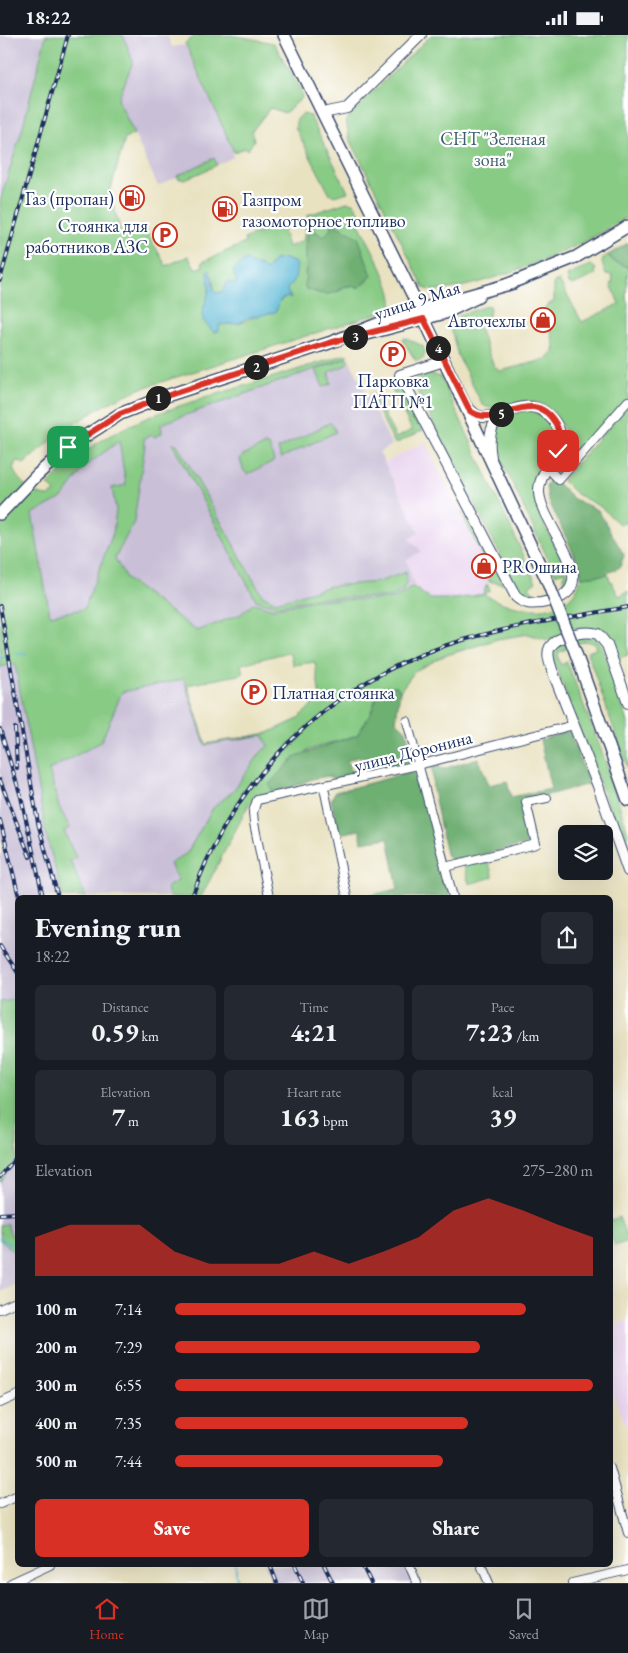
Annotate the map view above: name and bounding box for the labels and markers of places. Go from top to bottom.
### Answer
fuel station icon: Газ (пропан) [119,185,145,211]
place label: Газ (пропан) [25,187,114,210]
place label: Газпром газомоторное топливо [242,188,406,232]
fuel station icon: Газпром газомоторное топливо [212,196,238,222]
place label: Стоянка для работников АЗС [26,214,148,258]
parking icon: Стоянка для работников АЗС [152,222,178,248]
shop icon: Авточехлы [530,307,556,333]
place label: Авточехлы [446,309,526,332]
pin: 3 [342,325,368,349]
pin: 4 [426,335,450,361]
parking icon: Парковка ПАТП №1 [380,341,406,367]
pin: 2 [244,355,268,379]
place label: Парковка ПАТП №1 [353,369,433,413]
pin: 1 [146,385,170,411]
pin: 5 [488,401,514,427]
pin [47,426,89,468]
pin [537,430,579,472]
shop icon: PROшина [471,553,497,579]
place label: PROшина [502,555,578,578]
parking icon: Платная стоянка [241,679,267,705]
place label: Платная стоянка [272,681,395,704]

